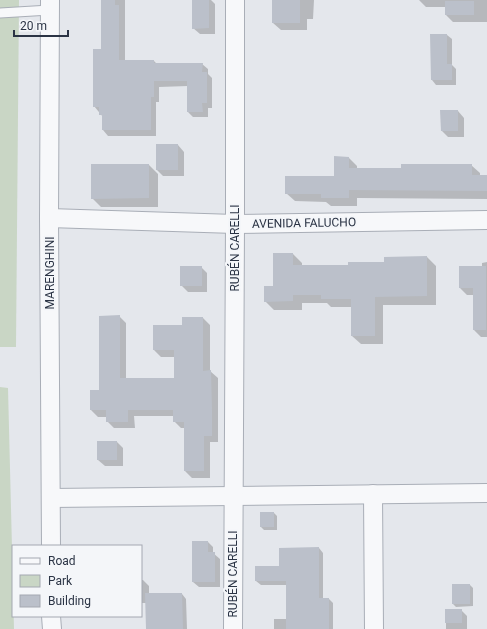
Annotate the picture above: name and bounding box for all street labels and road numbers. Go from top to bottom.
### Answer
street label: RUBÉN CARELLI [227,204,242,292]
street label: AVENIDA FALUCHO [252,215,356,231]
street label: MARENGHINI [43,236,57,310]
street label: RUBÉN CARELLI [225,530,240,618]

